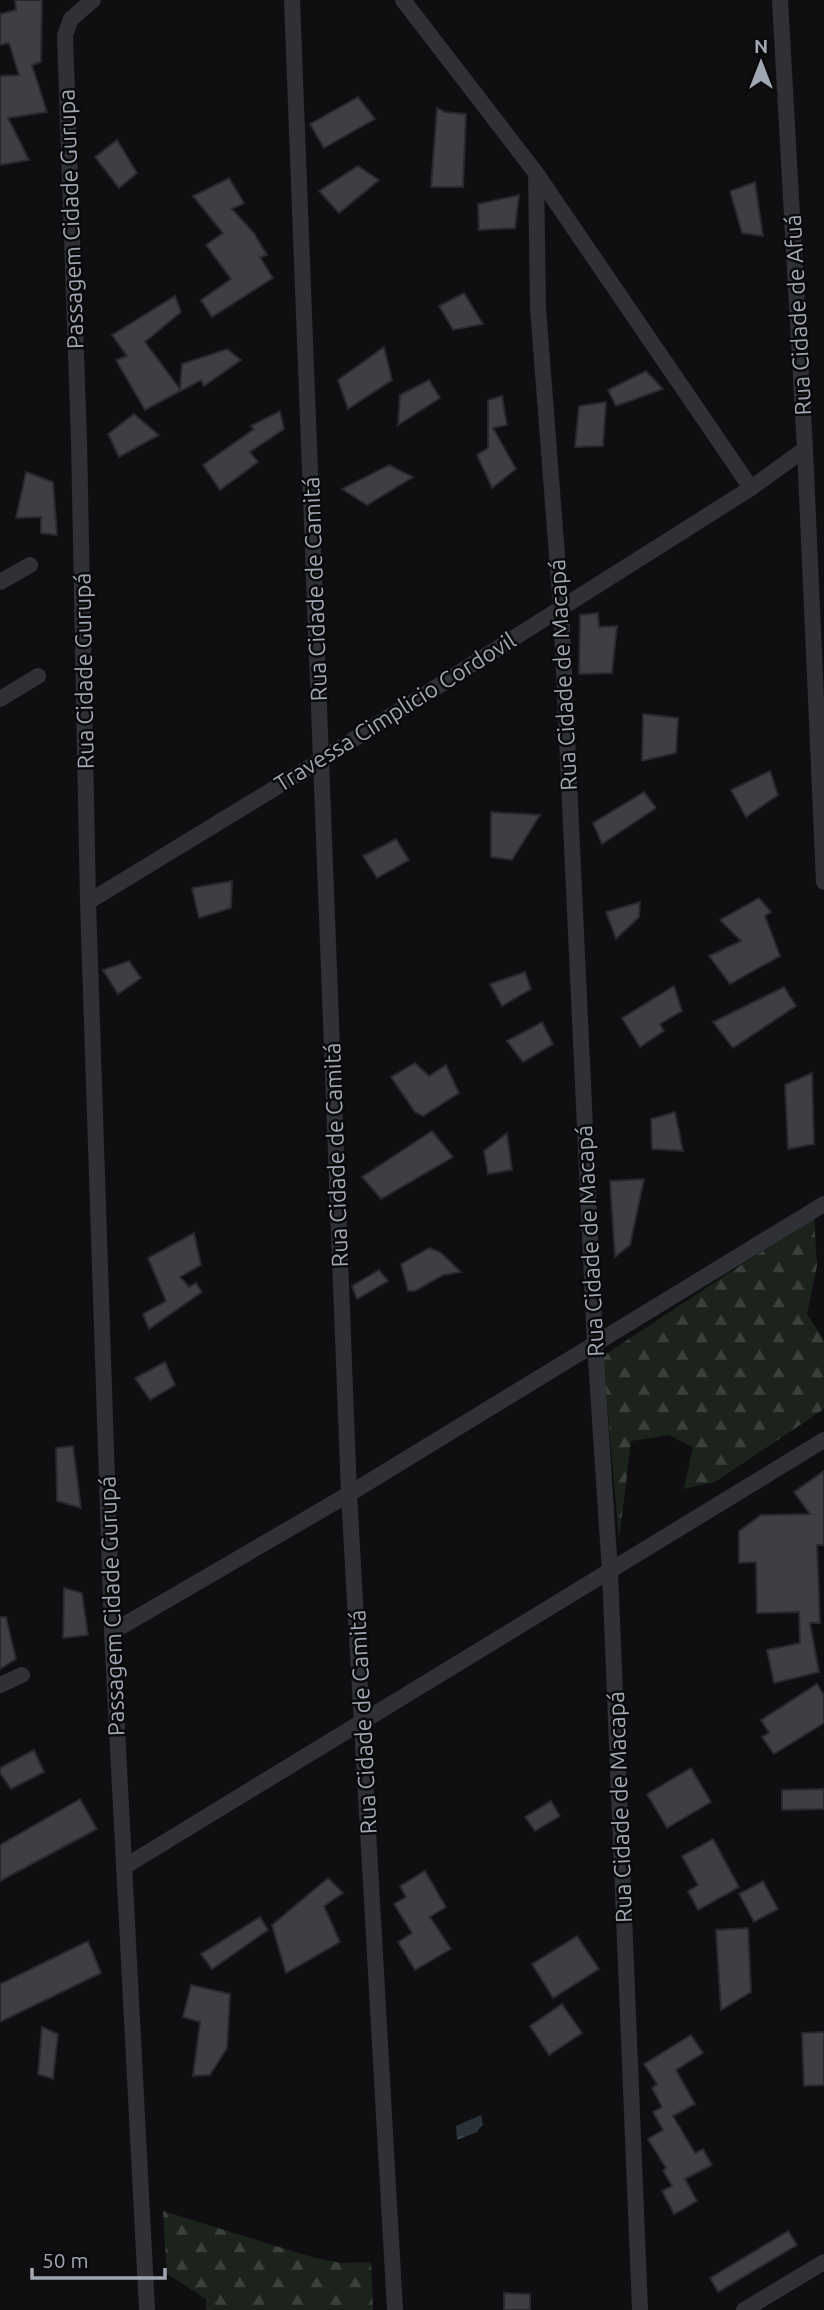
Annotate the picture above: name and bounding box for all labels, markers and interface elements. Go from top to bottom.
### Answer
north arrow [726,28,796,98]
text: N [754,35,768,57]
street label: Passagem Cidade Gurupa [53,89,88,349]
street label: Rua Cidade de Afuá [780,214,815,416]
street label: Rua Cidade de Camitá [298,476,331,702]
street label: Rua Cidade de Macapá [544,559,581,791]
street label: Rua Cidade Gurupá [69,573,98,769]
street label: Travessa Cimplicio Cordovil [270,627,520,796]
street label: Rua Cidade de Camitá [319,1042,352,1268]
street label: Rua Cidade de Macapá [571,1125,608,1357]
street label: Passagem Cidade Gurupá [94,1476,129,1736]
street label: Rua Cidade de Camitá [344,1609,381,1835]
street label: Rua Cidade de Macapá [603,1691,636,1923]
scale bar [32,2236,164,2280]
text: 50 m [42,2248,89,2272]

